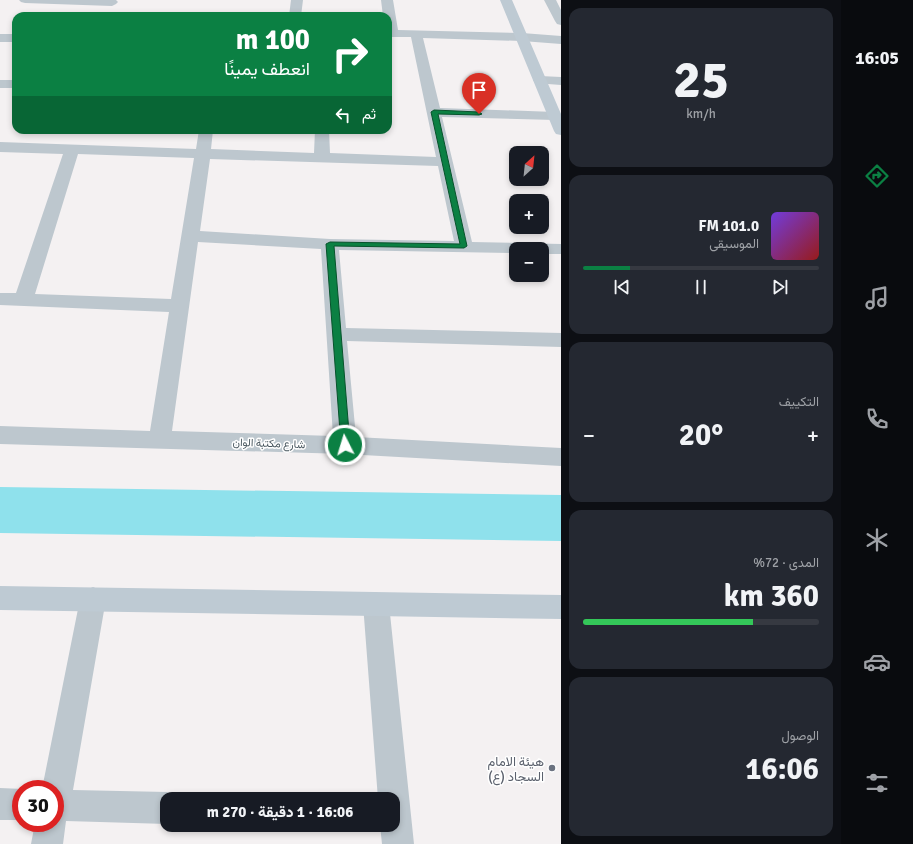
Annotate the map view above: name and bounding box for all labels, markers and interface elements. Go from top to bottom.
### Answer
text: 100 m [236,23,310,57]
icon: right [324,28,376,80]
text: 16:05 [855,47,899,69]
text: 25 [673,48,729,112]
text: انعطف يمينًا [224,58,310,80]
pin [462,73,496,114]
icon: arrive [468,79,490,101]
icon: left [332,104,354,126]
text: ثم [362,105,376,123]
text: km/h [686,106,716,122]
north arrow [509,146,549,186]
map controls [509,146,549,282]
icon: directions [863,162,891,190]
button: + [509,194,549,234]
text: 101.0 FM [698,217,759,235]
text: الموسيقى [709,236,759,252]
button: − [509,242,549,282]
icon: previous [611,276,633,298]
icon: pause [690,276,712,298]
icon: next [769,276,791,298]
icon: music [863,284,891,312]
text: التكييف [779,394,819,410]
icon: phone [863,405,891,433]
text: 20° [679,417,723,454]
text: − [583,422,595,449]
text: + [807,422,819,449]
position arrow [324,424,366,466]
street label: شارع مكتبة الوان [232,436,306,452]
icon: climate [863,526,891,554]
text: المدى · 72% [753,555,819,571]
text: 360 km [724,578,819,615]
icon: car [863,648,891,676]
text: الوصول [781,728,819,744]
text: 16:06 [745,751,819,788]
place label: هيئة الامام السجاد (ع) [488,754,544,786]
marker: هيئة الامام السجاد (ع) [547,763,557,773]
icon: filters [863,769,891,797]
speed limit sign: 30 [12,780,64,832]
text: 16:06 · 1 دقيقة · 270 m [207,803,353,821]

